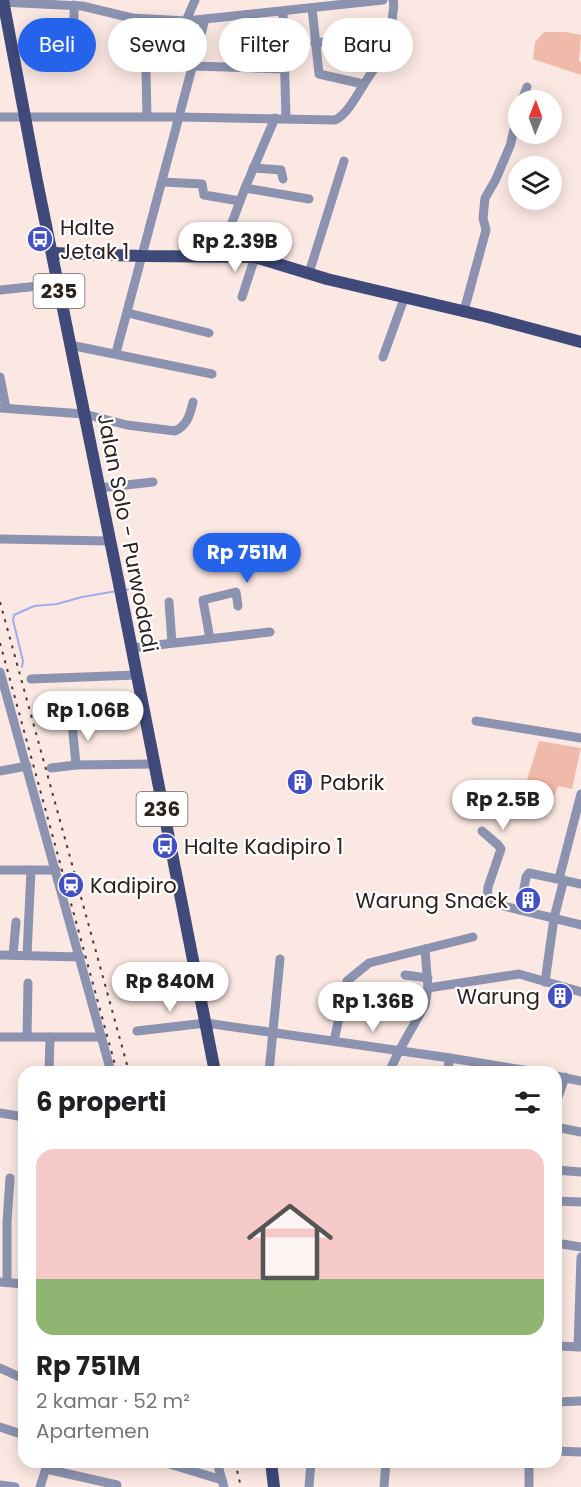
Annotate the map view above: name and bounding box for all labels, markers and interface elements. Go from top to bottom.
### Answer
chip: Beli [18,18,96,72]
chip: Sewa [108,18,207,72]
chip: Filter [219,18,310,72]
chip: Baru [322,18,413,72]
north arrow [508,90,562,144]
map controls [508,90,562,210]
button: layers [508,156,562,210]
place label: Halte Jetak 1 [60,213,129,266]
pin: Rp 2.39B [173,222,297,273]
bus stop icon: Halte Jetak 1 [25,224,55,254]
text: Rp 2.39B [192,227,278,255]
road number: 235 [34,274,84,308]
street label: Jalan Solo - Purwodadi [91,411,165,655]
pin: Rp 751M [192,533,302,584]
text: Rp 751M [207,538,287,566]
pin: Rp 1.06B [26,691,150,742]
text: Rp 1.06B [47,696,129,724]
building icon: Pabrik [285,767,315,797]
place label: Pabrik [320,768,385,797]
pin: Rp 2.5B [448,780,558,831]
text: Rp 2.5B [466,785,540,813]
road number: 236 [136,792,188,826]
bus stop icon: Halte Kadipiro 1 [150,831,180,861]
place label: Halte Kadipiro 1 [184,832,343,861]
station icon: Kadipiro [56,870,86,900]
place label: Kadipiro [90,871,177,900]
building icon: Warung Snack [513,885,543,915]
place label: Warung Snack [355,886,508,915]
pin: Rp 840M [115,962,225,1013]
text: Rp 840M [126,967,214,995]
building icon: Warung [545,981,575,1011]
pin: Rp 1.36B [311,982,435,1033]
place label: Warung [456,982,540,1011]
text: Rp 1.36B [332,987,414,1015]
text: 6 properti [36,1084,166,1120]
icon: filters [511,1086,544,1119]
icon: home [236,1188,344,1296]
text: Rp 751M [36,1348,141,1384]
text: 2 kamar · 52 m² [36,1387,190,1415]
text: Apartemen [36,1417,149,1445]

